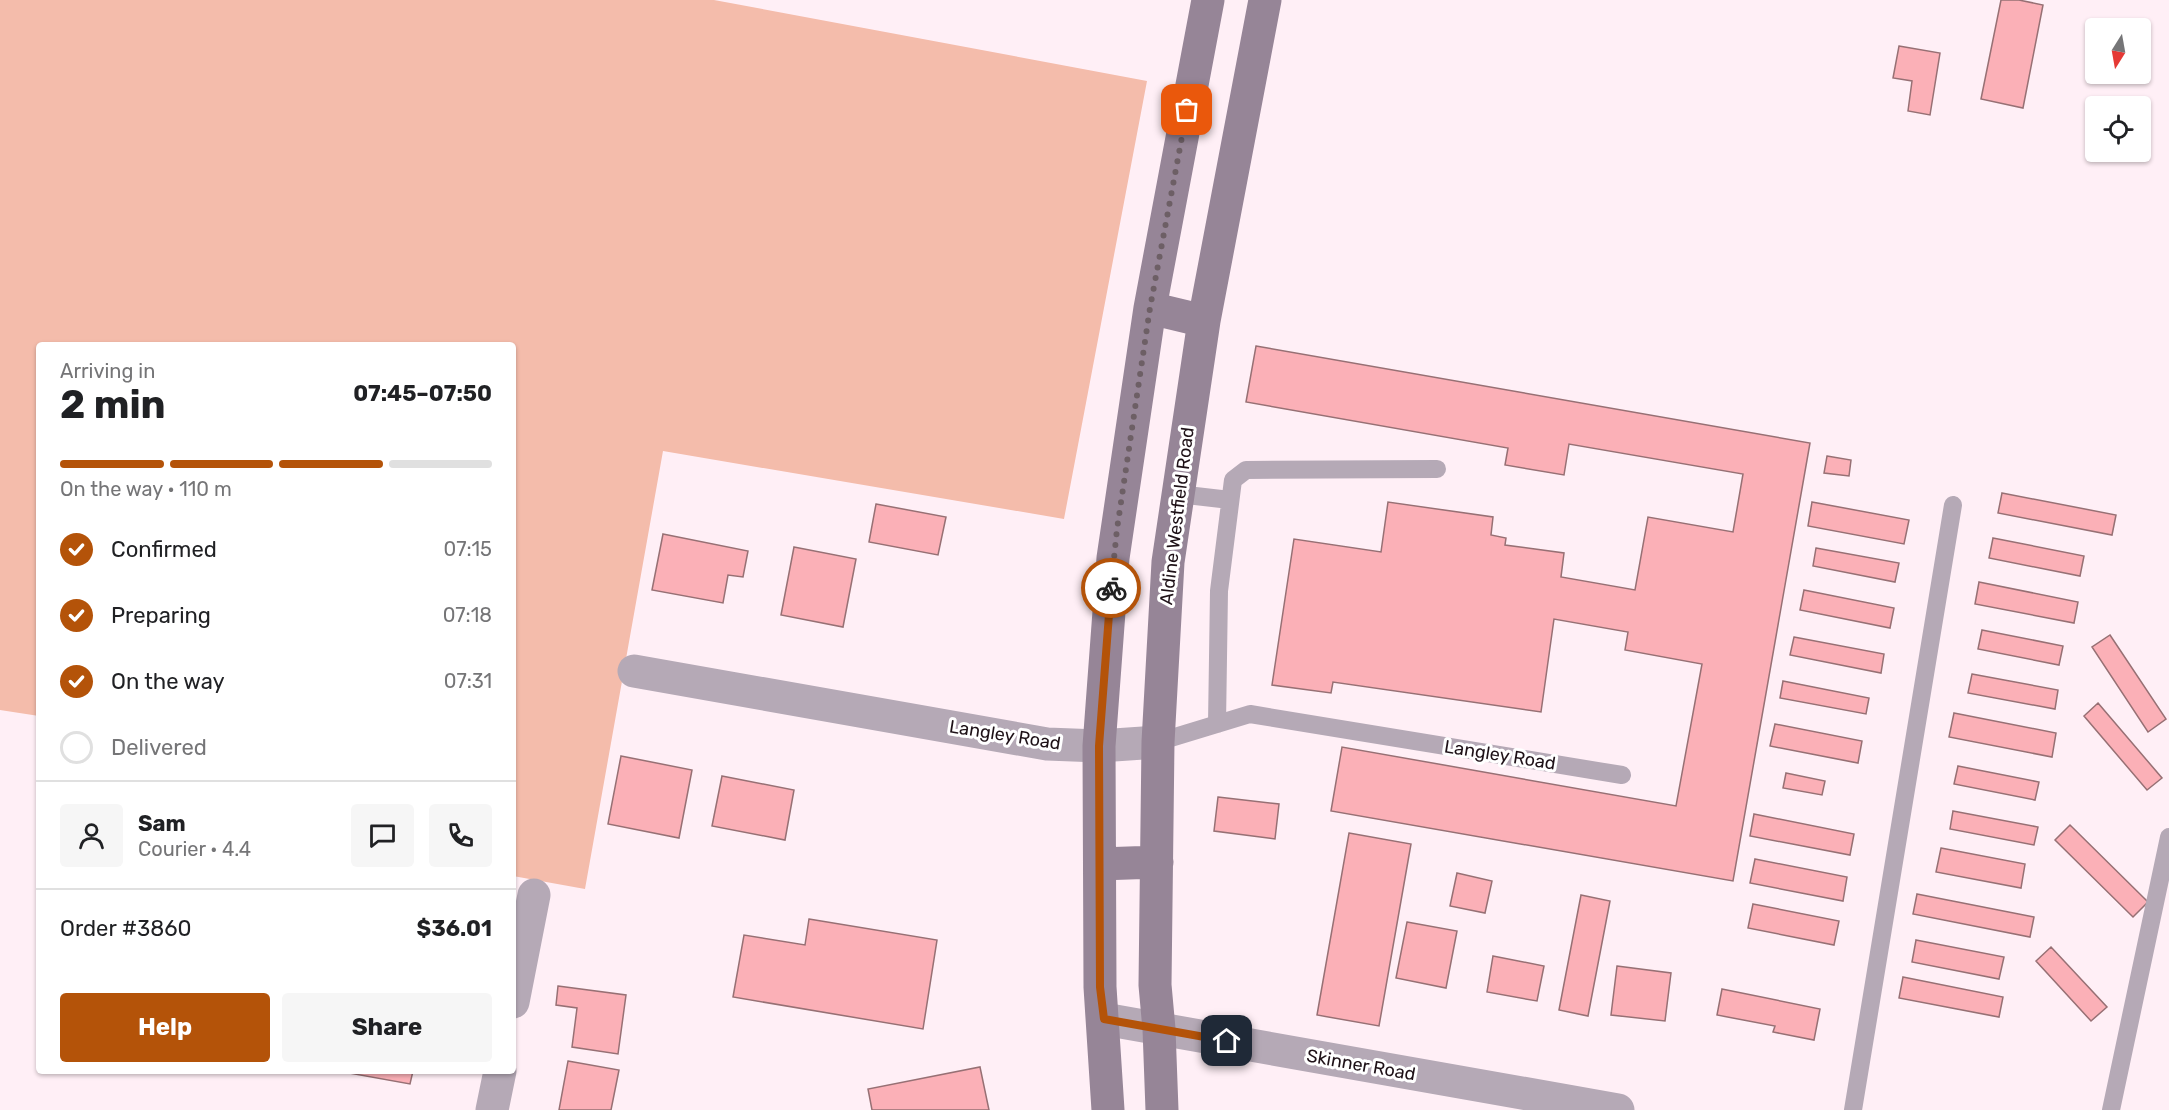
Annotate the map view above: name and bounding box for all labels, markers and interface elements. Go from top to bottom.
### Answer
north arrow [2085,18,2151,84]
map controls [2085,18,2151,162]
pin [1161,84,1212,135]
icon: bag [1170,93,1203,126]
button: locate [2085,96,2151,162]
text: Arriving in [60,359,155,383]
text: 07:45–07:50 [353,380,492,407]
text: 2 min [60,382,166,428]
street label: Aldine Westfield Road [1155,426,1199,606]
text: On the way · 110 m [60,477,232,501]
icon: check [60,533,93,566]
text: Confirmed [111,536,217,563]
text: 07:15 [443,537,492,561]
courier [1081,558,1141,618]
icon: bike [1095,572,1128,605]
icon: check [60,599,93,632]
text: Preparing [111,602,211,629]
text: 07:18 [443,603,492,627]
icon: check [60,665,93,698]
text: On the way [111,668,225,695]
text: 07:31 [444,669,492,693]
street label: Langley Road [948,715,1062,755]
text: Delivered [111,734,207,761]
street label: Langley Road [1443,735,1557,775]
button: person [60,804,123,867]
button: chat [351,804,414,867]
button: phone [429,804,492,867]
text: Sam [138,810,186,837]
text: Courier · 4.4 [138,837,251,861]
text: Order #3860 [60,915,191,942]
text: $36.01 [416,915,492,942]
button: Help [60,993,270,1062]
button: Share [282,993,492,1062]
pin [1201,1015,1252,1066]
icon: home [1210,1024,1243,1057]
street label: Skinner Road [1305,1045,1417,1085]

